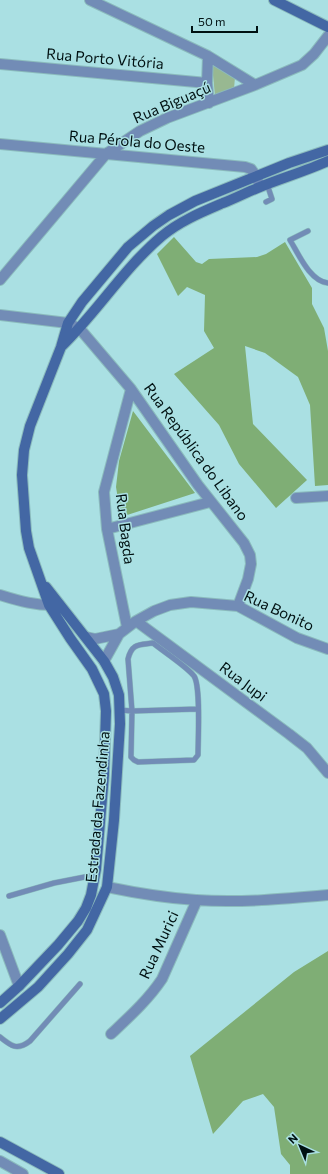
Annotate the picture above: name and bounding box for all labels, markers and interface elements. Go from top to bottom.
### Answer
scale bar [192,8,257,34]
text: 50 m [198,14,226,28]
street label: Rua Porto Vitória [46,44,165,72]
street label: Rua Biguaçú [130,78,213,127]
street label: Rua Pérola do Oeste [68,126,206,156]
street label: Rua República do Libano [141,379,253,524]
street label: Rua Bagda [113,492,139,565]
street label: Rua Bonito [242,586,317,634]
street label: Rua Jupi [216,658,271,705]
street label: Estrada da Fazendinha [81,730,113,883]
street label: Rua Murici [135,908,182,981]
north arrow [280,1126,320,1166]
text: N [285,1131,300,1146]

